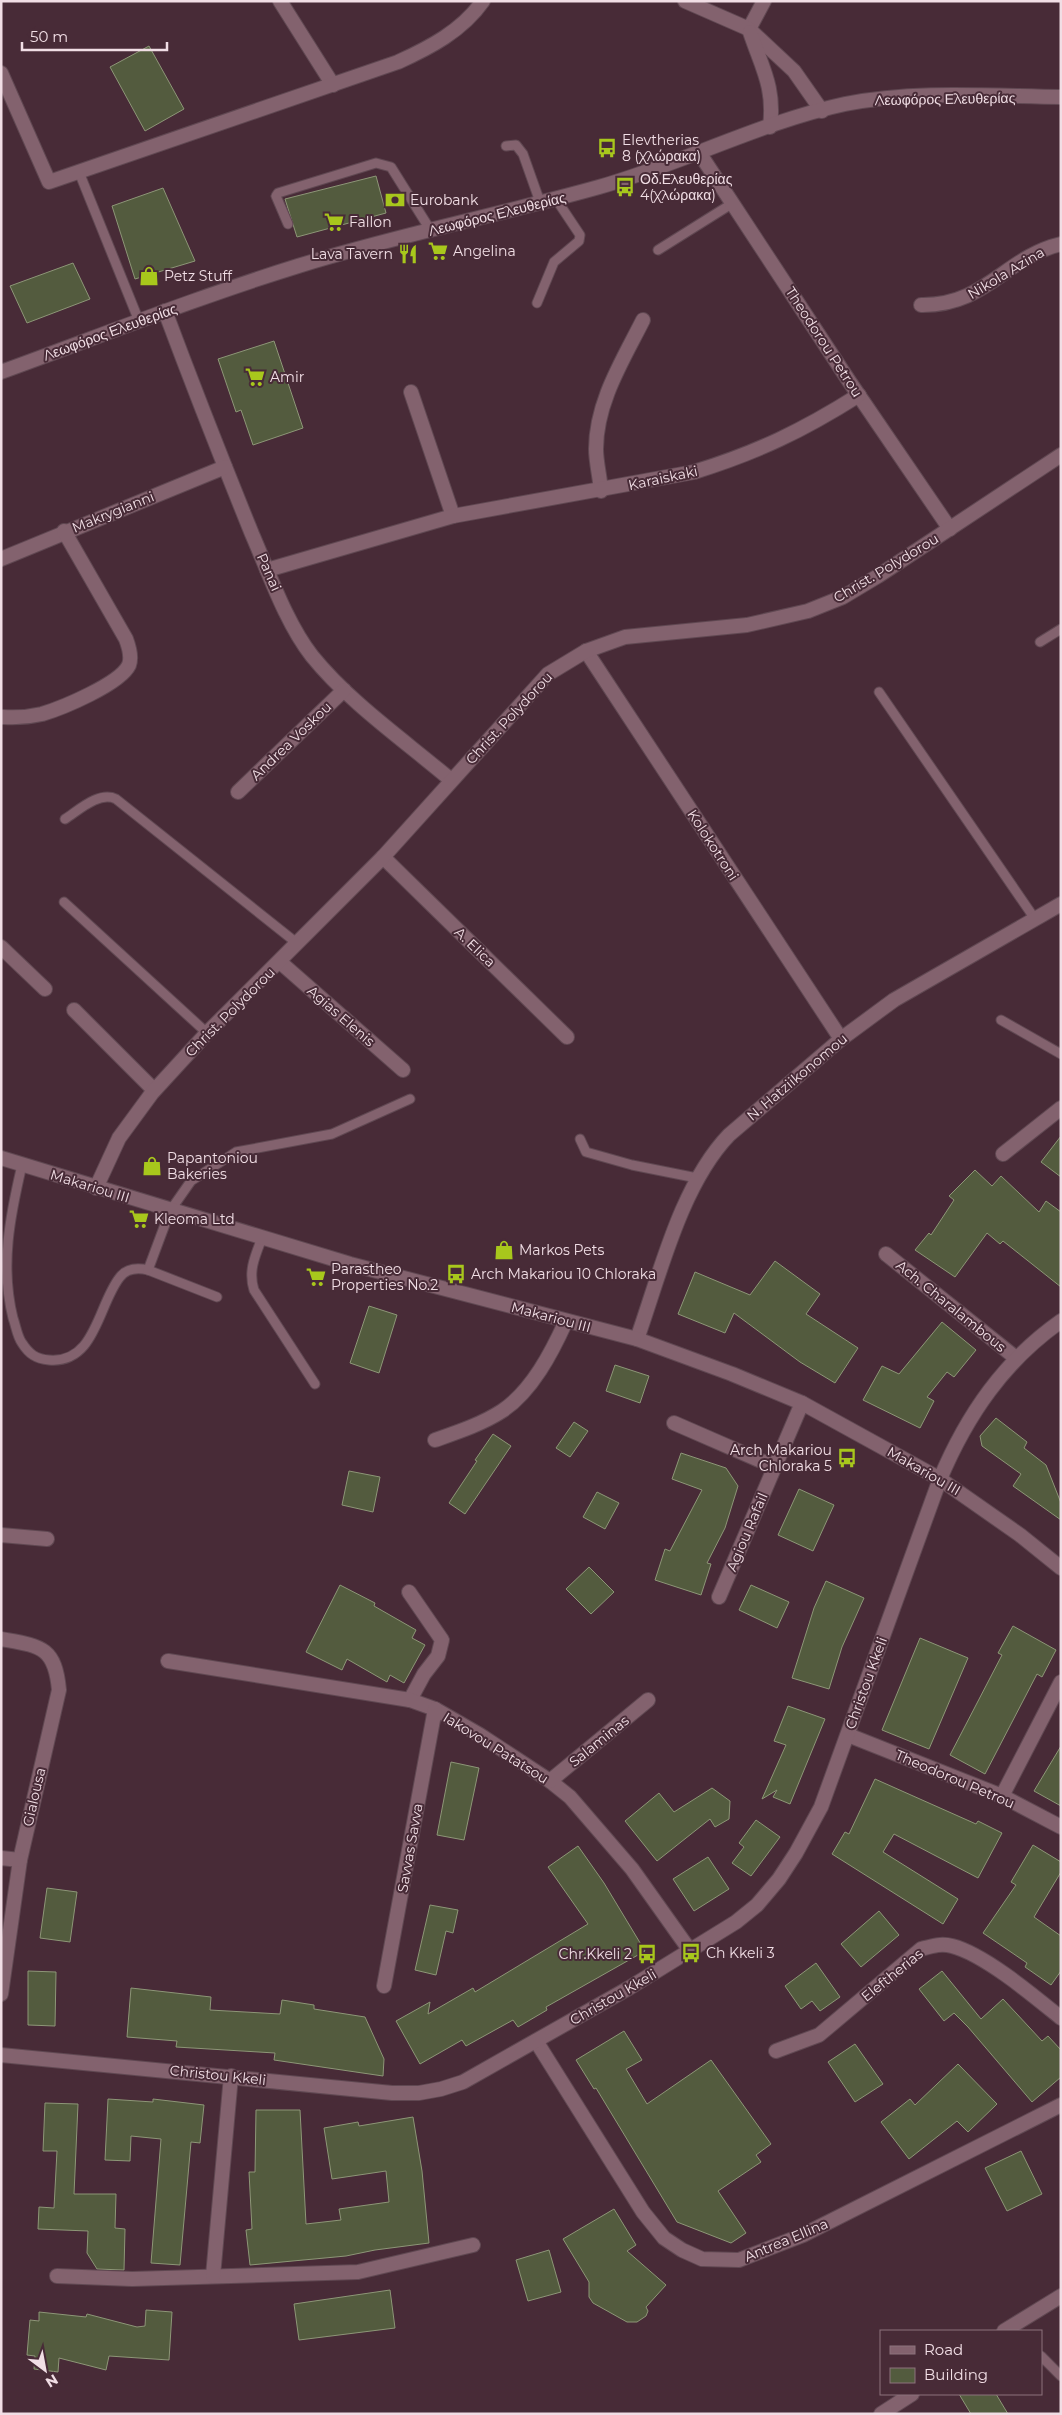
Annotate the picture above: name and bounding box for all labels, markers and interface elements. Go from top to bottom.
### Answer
scale bar [22,20,168,52]
text: 50 m [30,27,68,46]
street label: Λεωφόρος Ελευθερίας [874,89,1016,109]
place label: Elevtherias 8 (Χλώρακα) [622,131,701,165]
bus stop icon: Elevtherias 8 (Χλώρακα) [596,137,618,159]
place label: Οδ.Ελευθερίας 4(Χλώρακα) [640,170,733,204]
bus stop icon: Οδ.Ελευθερίας 4(Χλώρακα) [614,176,636,198]
street label: Λεωφόρος Ελευθερίας [427,188,568,240]
bank icon: Eurobank [384,189,406,211]
place label: Eurobank [410,191,479,209]
supermarket icon: Fallon [323,211,345,233]
place label: Fallon [349,213,392,231]
supermarket icon: Angelina [427,240,449,262]
place label: Angelina [453,242,516,260]
restaurant icon: Lava Tavern [397,243,419,265]
street label: Nikola Azina [964,243,1048,303]
place label: Lava Tavern [311,245,393,263]
shop icon: Petz Stuff [138,265,160,287]
place label: Petz Stuff [164,267,233,285]
street label: Theodorou Petrou [782,283,866,401]
street label: Λεωφόρος Ελευθερίας [41,299,179,365]
supermarket icon: Amir [244,366,266,388]
place label: Amir [270,368,305,386]
street label: Karaiskaki [627,462,699,494]
street label: Makrygianni [69,487,157,537]
street label: Christ. Polydorou [830,529,942,607]
street label: Panai [253,550,285,594]
street label: Christ. Polydorou [462,668,556,768]
street label: Andrea Voskou [247,698,335,784]
street label: Kolokotroni [683,806,743,884]
street label: A. Elica [451,923,499,971]
street label: Christ. Polydorou [181,963,279,1061]
street label: Agias Elenis [303,982,379,1050]
street label: N. Hatziikonomou [743,1030,851,1124]
place label: Papantoniou Bakeries [167,1149,258,1183]
shop icon: Papantoniou Bakeries [141,1155,163,1177]
street label: Makariou III [48,1165,132,1207]
supermarket icon: Kleoma Ltd [128,1208,150,1230]
place label: Kleoma Ltd [154,1210,235,1228]
shop icon: Markos Pets [493,1239,515,1261]
place label: Markos Pets [519,1241,605,1259]
street label: Ach. Charalambous [892,1256,1010,1356]
place label: Parastheo Properties No.2 [331,1260,438,1294]
bus stop icon: Arch Makariou 10 Chloraka [445,1263,467,1285]
place label: Arch Makariou 10 Chloraka [471,1265,656,1283]
supermarket icon: Parastheo Properties No.2 [305,1266,327,1288]
street label: Makariou III [509,1298,593,1336]
place label: Arch Makariou Chloraka 5 [730,1441,832,1475]
street label: Makariou III [884,1443,964,1499]
bus stop icon: Arch Makariou Chloraka 5 [836,1447,858,1469]
street label: Agiou Rafail [722,1490,772,1574]
street label: Christou Kkeli [841,1634,891,1732]
street label: Iakovou Patatsou [440,1708,552,1788]
street label: Salaminas [565,1711,633,1771]
street label: Theodorou Petrou [893,1746,1017,1812]
street label: Gialousa [18,1766,50,1828]
street label: Savvas Savva [393,1802,427,1894]
bus stop icon: Ch Kkeli 3 [680,1942,702,1964]
bus stop icon: Chr.Kkeli 2 [636,1943,658,1965]
place label: Ch Kkeli 3 [706,1944,775,1962]
place label: Chr.Kkeli 2 [559,1945,632,1963]
street label: Eleftherias [857,1945,927,2005]
street label: Christou Kkeli [567,1965,659,2029]
street label: Christou Kkeli [169,2061,267,2089]
street label: Antrea Ellina [741,2214,831,2266]
legend [880,2330,1042,2395]
text: Road [924,2340,963,2359]
north arrow [20,2345,70,2395]
text: Building [924,2365,988,2384]
text: N [42,2370,61,2392]

